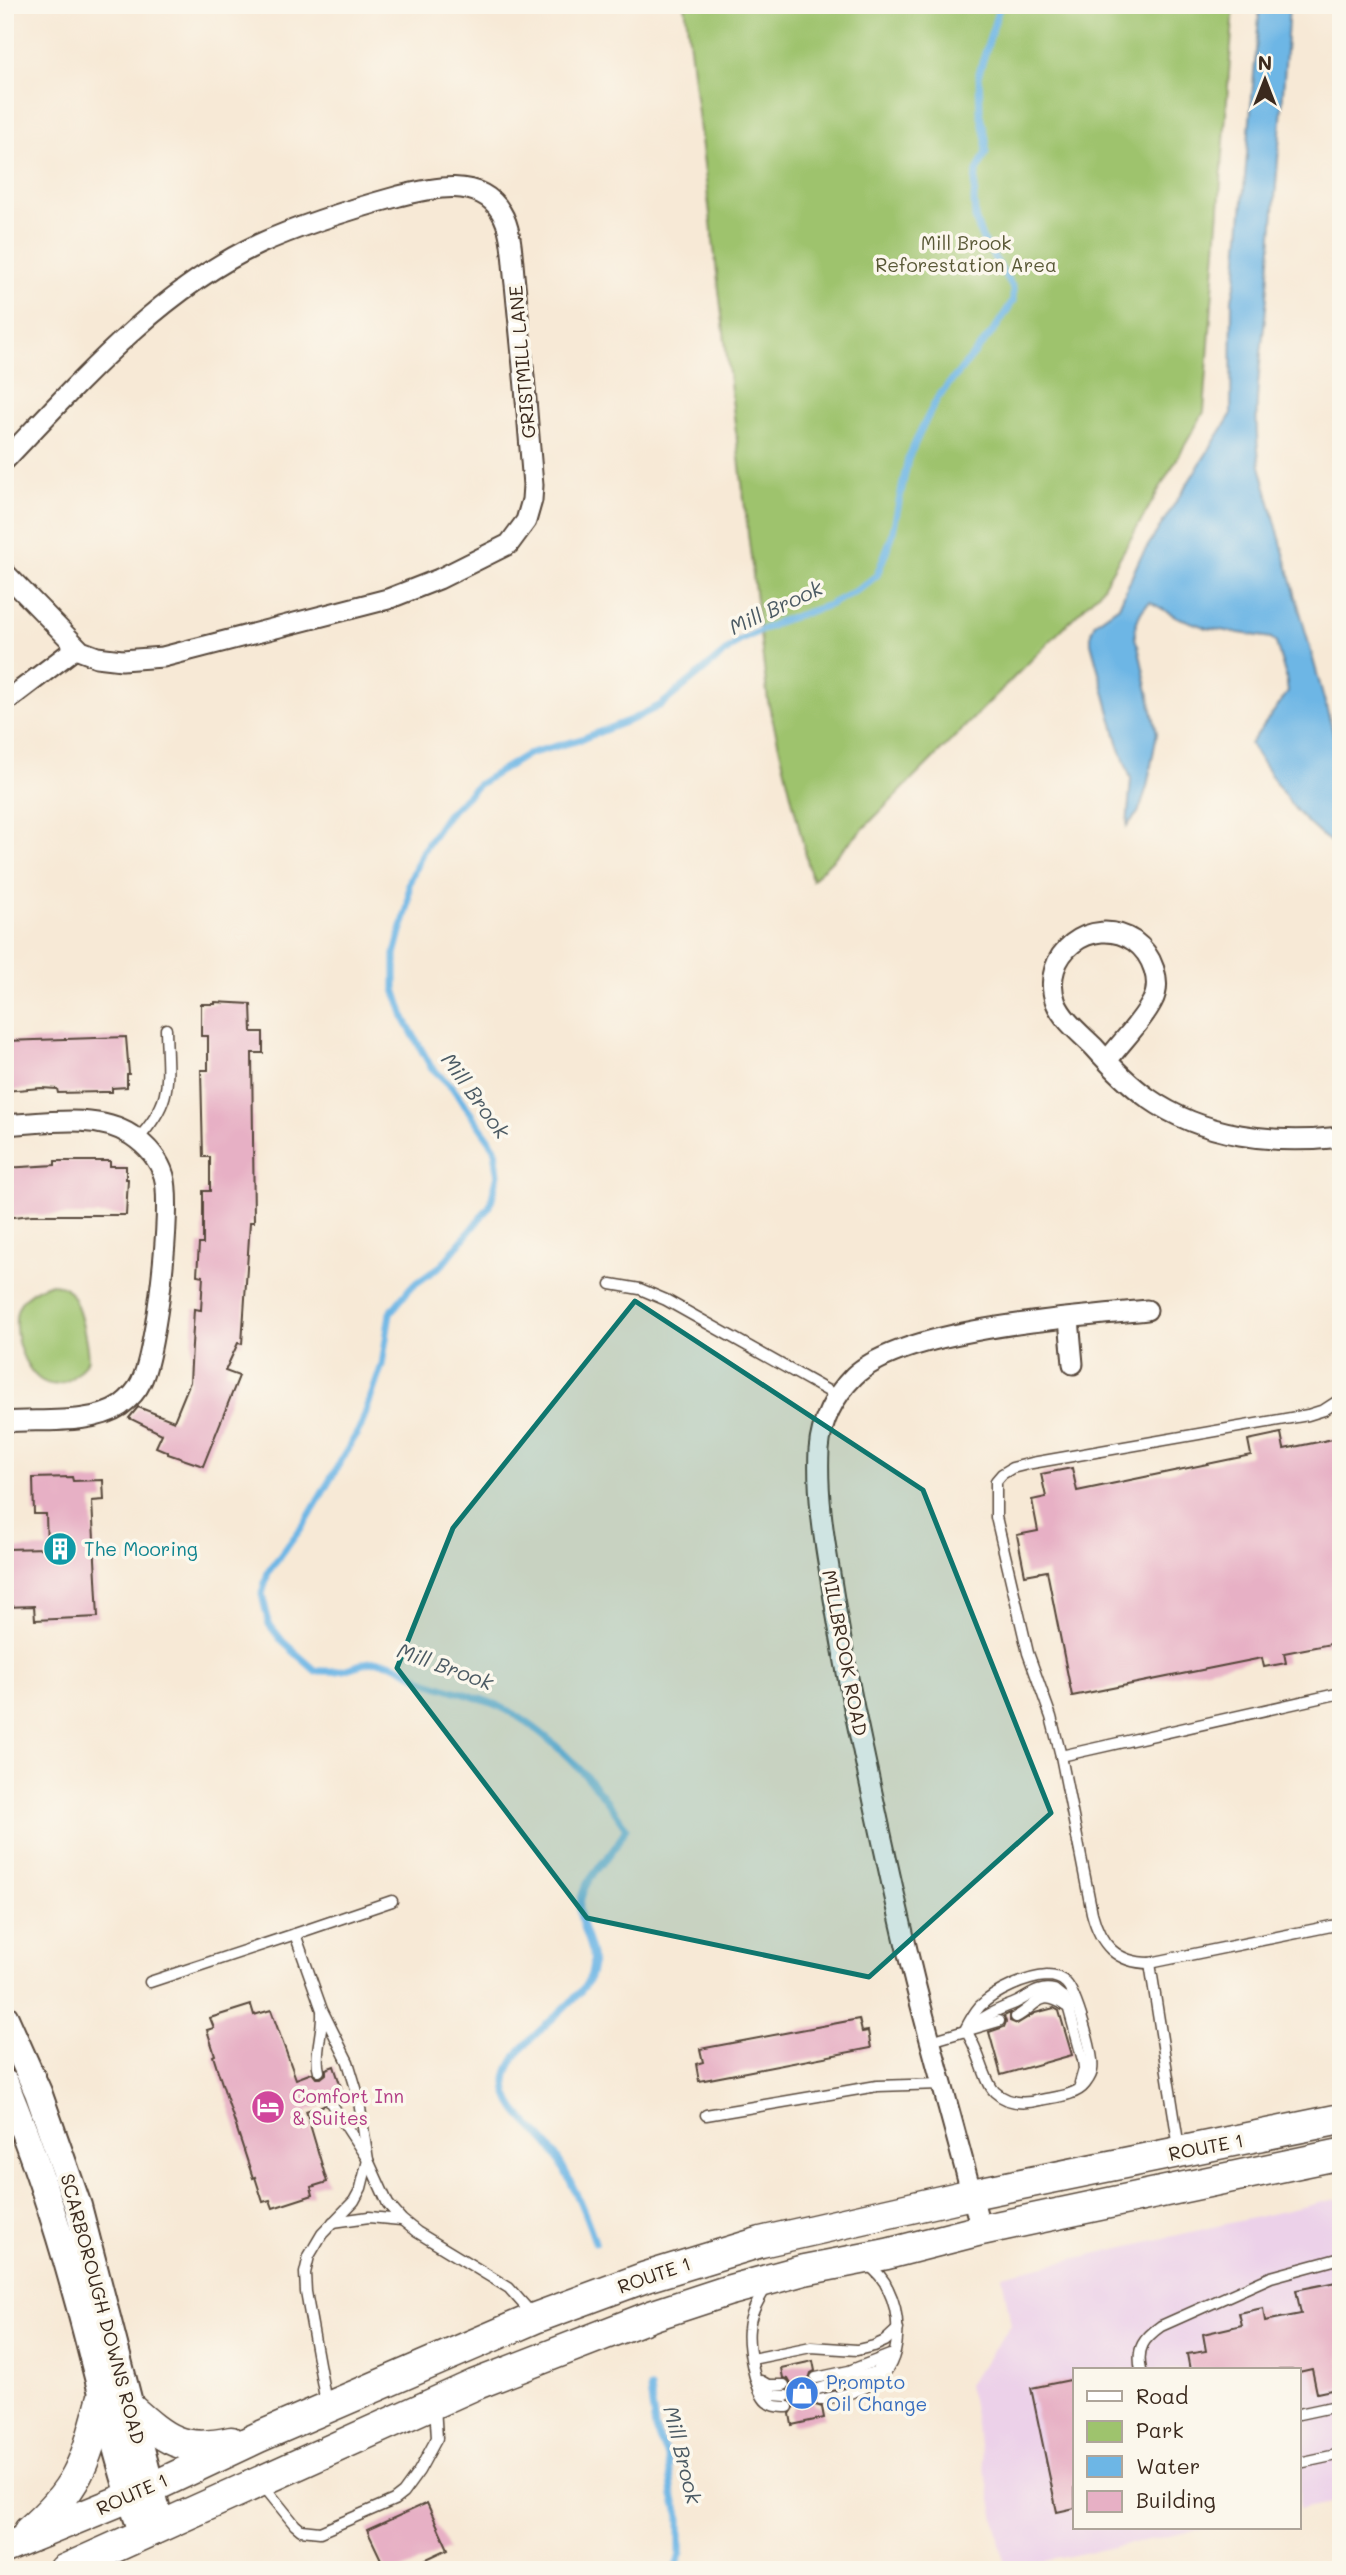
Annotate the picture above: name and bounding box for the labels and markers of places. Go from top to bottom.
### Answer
building icon: The Mooring [41,1530,79,1568]
place label: The Mooring [84,1536,198,1561]
place label: Comfort Inn & Suites [292,2083,404,2130]
hotel icon: Comfort Inn & Suites [249,2088,287,2126]
place label: Prompto Oil Change [826,2369,927,2416]
shop icon: Prompto Oil Change [783,2374,821,2412]

